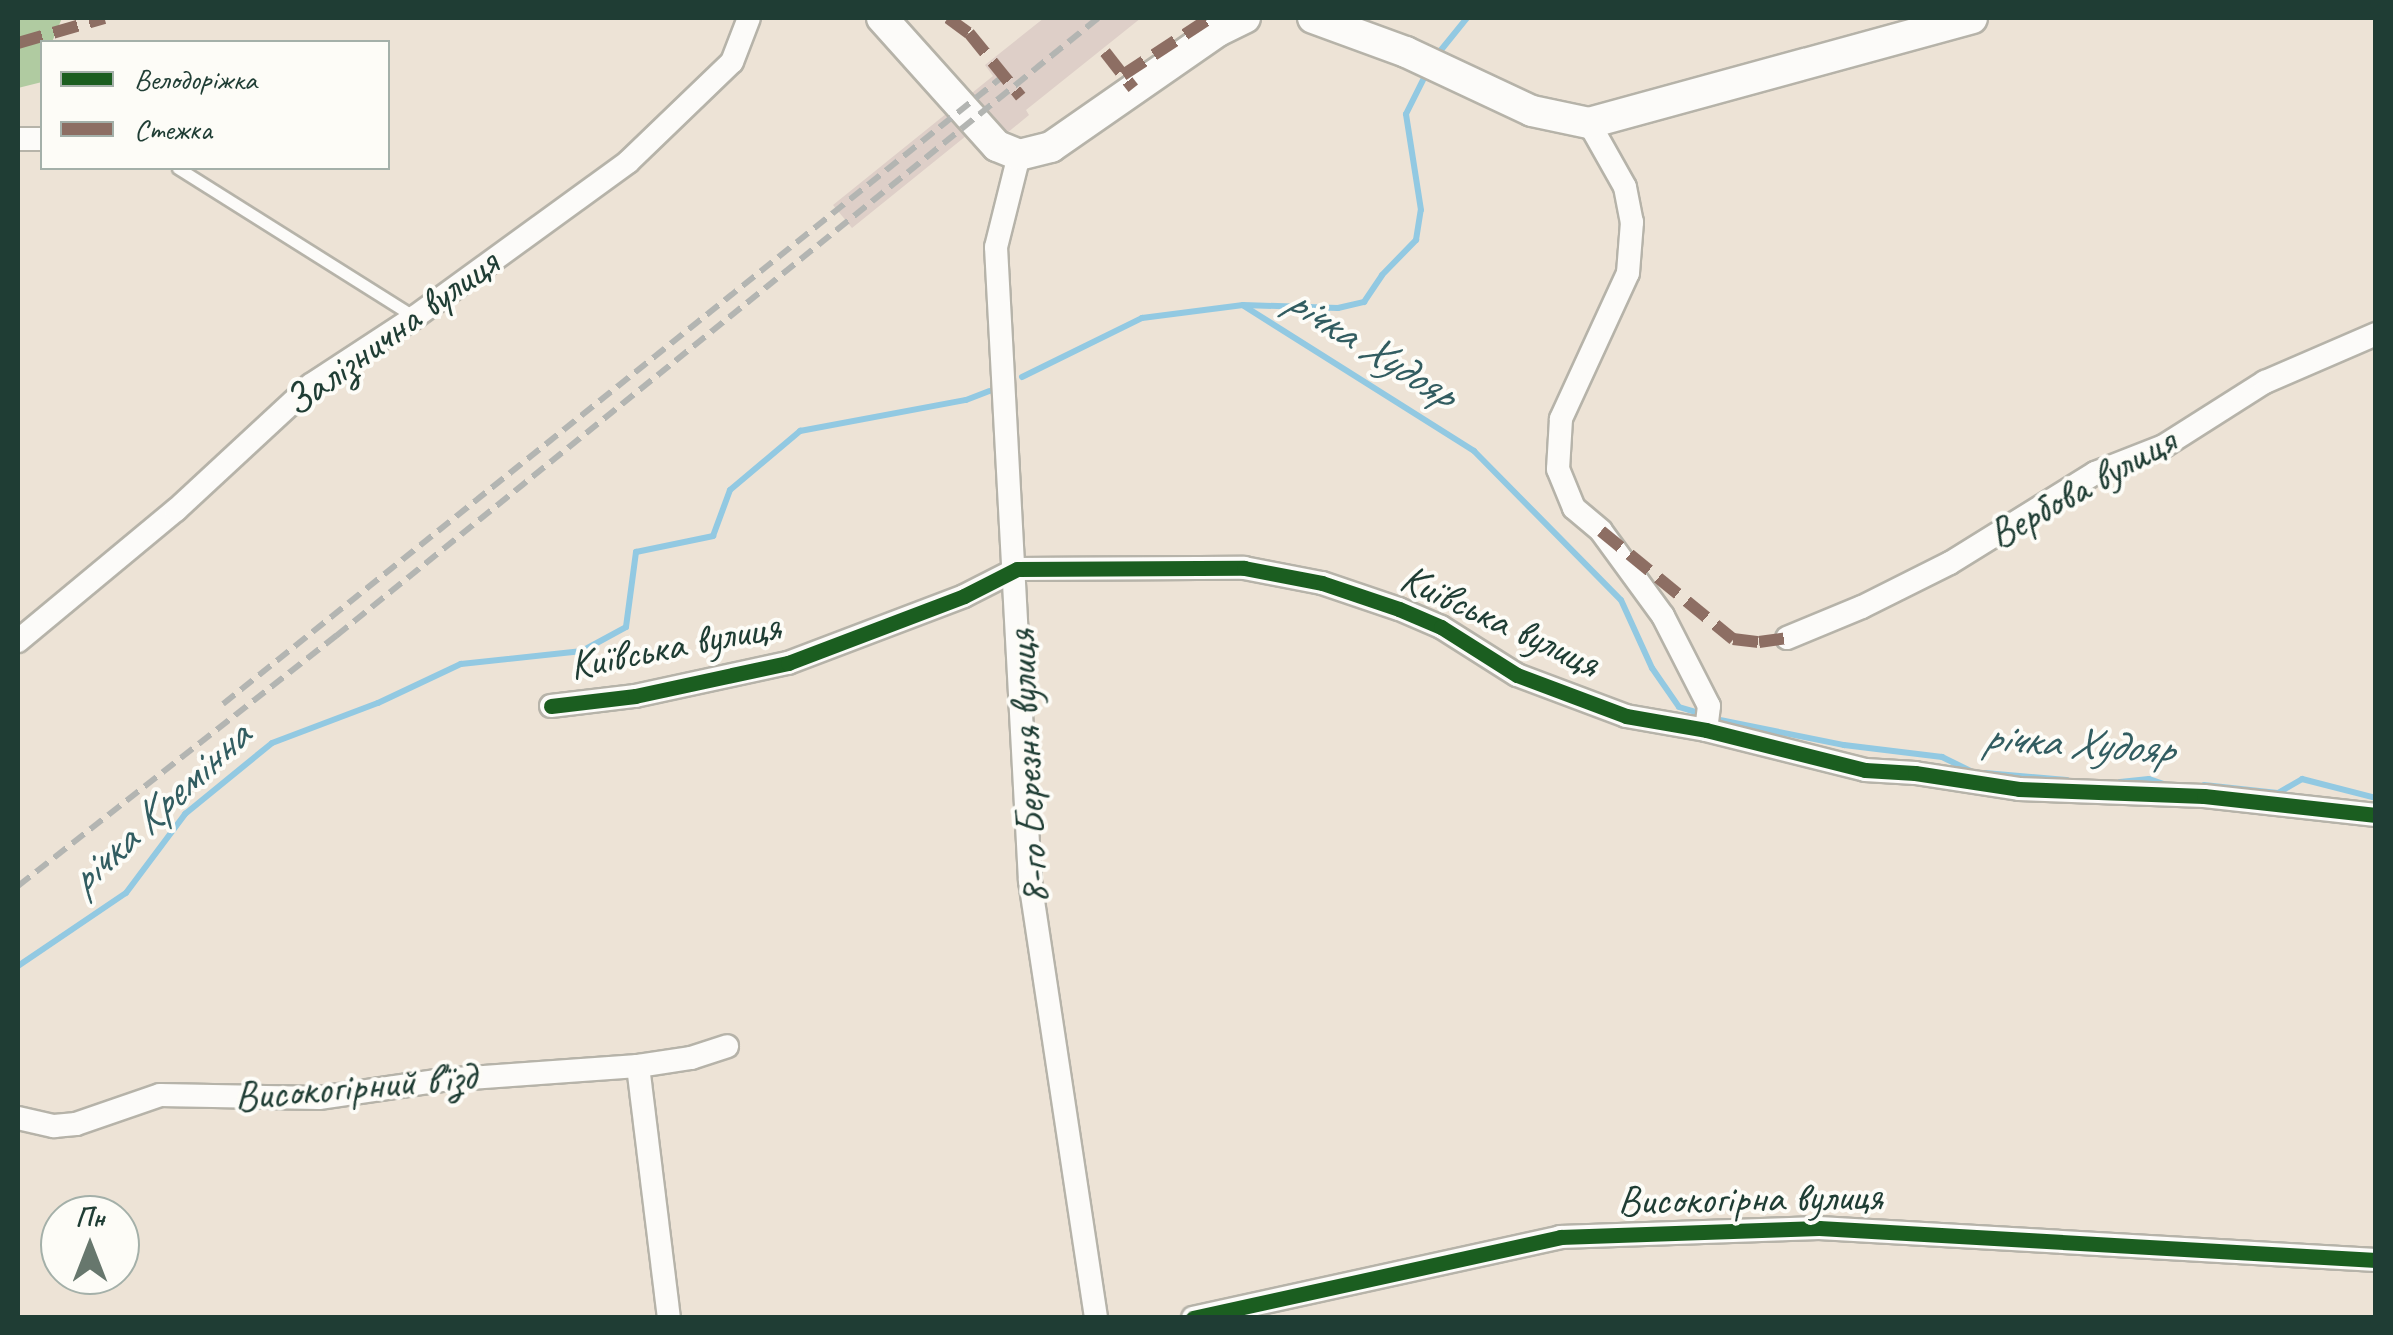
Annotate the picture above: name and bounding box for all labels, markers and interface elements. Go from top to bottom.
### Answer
legend [40,40,390,170]
text: Велодоріжка [134,60,257,98]
text: Стежка [134,110,212,148]
street label: Залізнична вулиця [273,237,509,429]
water label: річка Худояр [1277,274,1465,420]
street label: Вербова вулиця [1980,416,2184,560]
street label: Київська вулиця [1392,553,1608,689]
street label: Київська вулиця [565,601,785,691]
street label: 8-го Березня вулиця [996,627,1060,907]
water label: річка Кремінна [56,709,262,907]
water label: річка Худояр [1982,710,2174,776]
street label: Високогірний в'їзд [232,1051,478,1123]
street label: Високогірна вулиця [1617,1171,1883,1227]
north arrow [40,1195,140,1295]
text: Пн [75,1199,105,1234]

